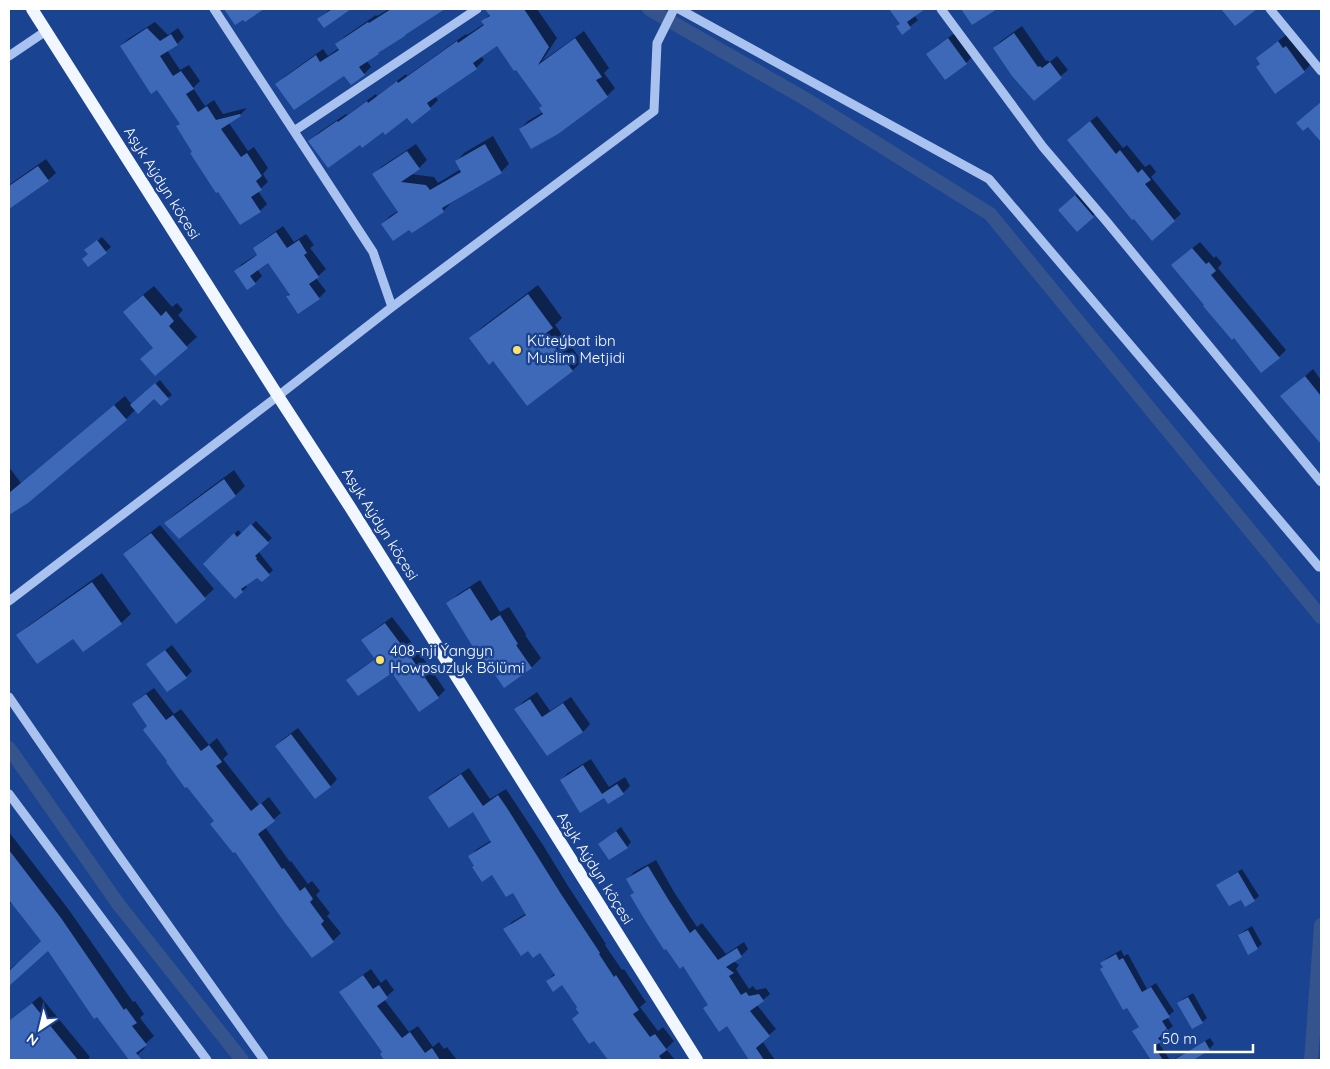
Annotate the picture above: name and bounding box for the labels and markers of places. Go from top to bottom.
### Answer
place label: Küteýbat ibn Muslim Metjidi [527,331,625,367]
marker: Küteýbat ibn Muslim Metjidi [511,344,523,356]
place label: 408-nji Ýangyn Howpsuzlyk Bölümi [390,641,524,677]
marker: 408-nji Ýangyn Howpsuzlyk Bölümi [374,654,386,666]

